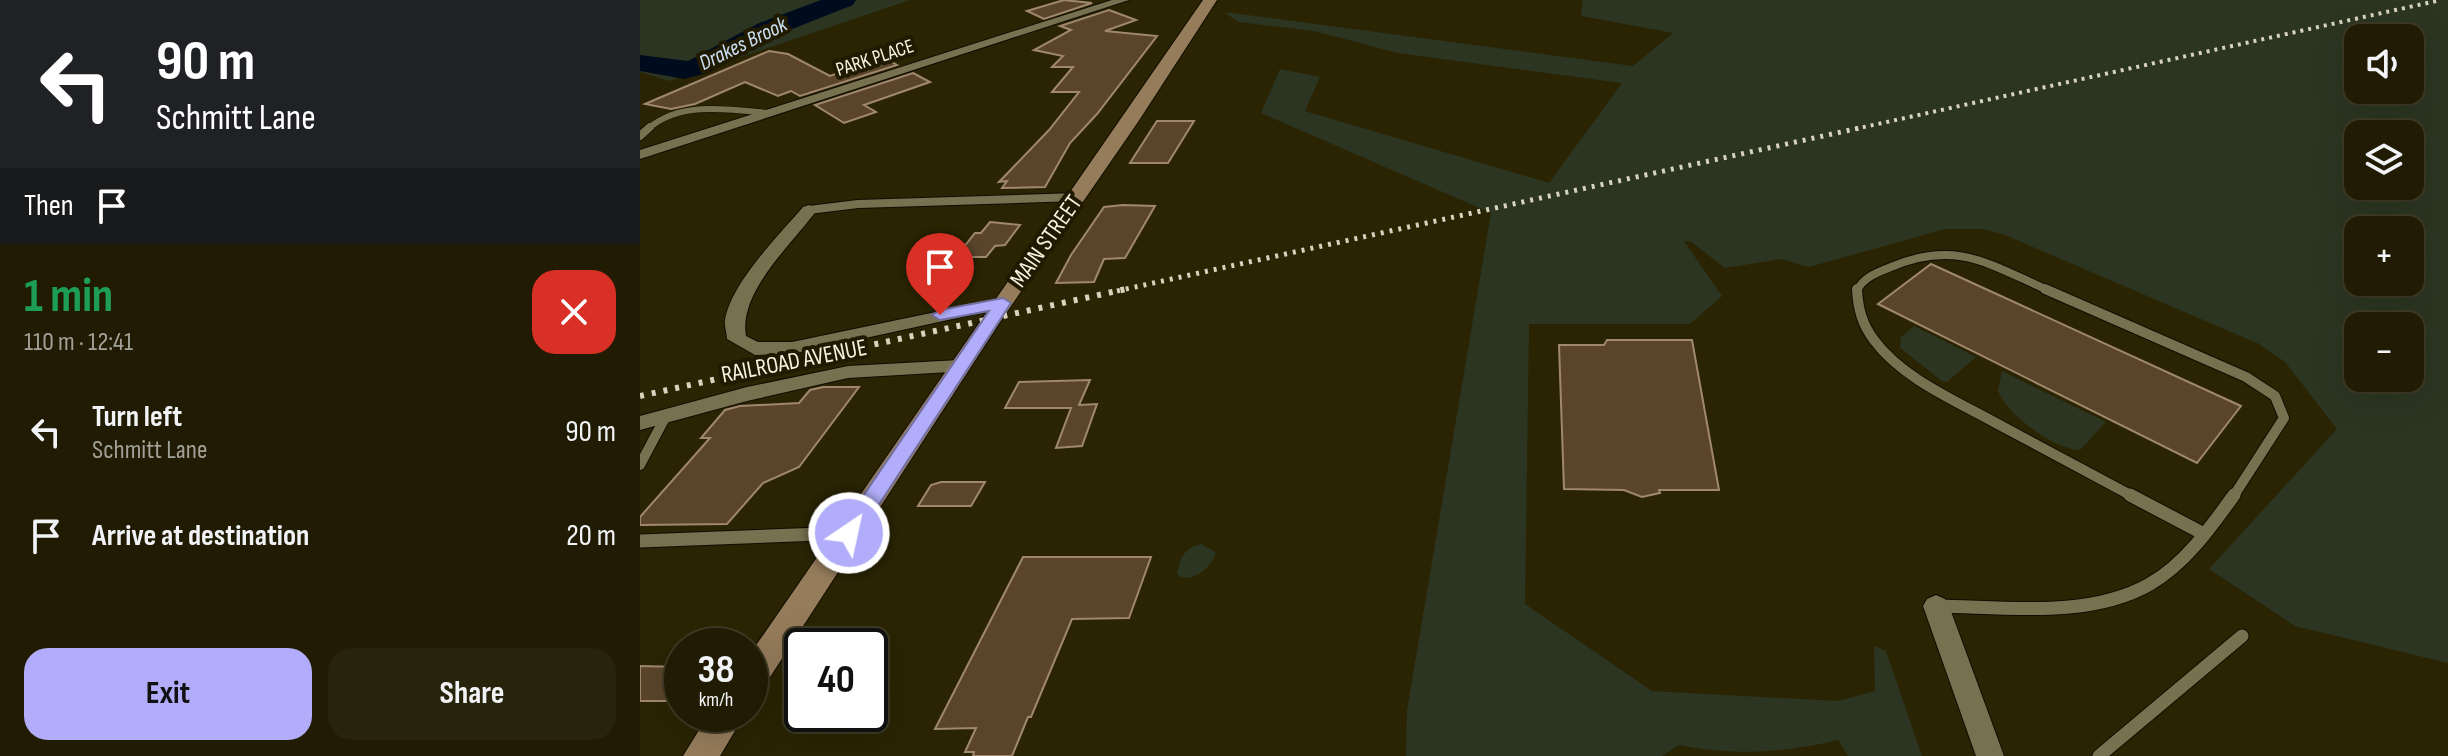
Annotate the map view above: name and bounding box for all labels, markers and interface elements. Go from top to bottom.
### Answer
water label: Drakes Brook [695,11,792,77]
map controls [2344,24,2424,392]
button: sound [2344,24,2424,104]
text: 90 m [156,29,255,96]
icon: left [24,32,128,136]
street label: PARK PLACE [833,34,917,82]
text: Schmitt Lane [156,97,316,140]
button: layers [2344,120,2424,200]
icon: arrive [90,184,134,228]
text: Then [24,188,74,224]
street label: MAIN STREET [1004,189,1088,293]
button: + [2344,216,2424,296]
pin [906,233,974,315]
icon: arrive [918,245,962,289]
text: 1 min [24,268,113,325]
button: close [532,270,616,354]
button: − [2344,312,2424,392]
text: 110 m · 12:41 [24,327,133,358]
street label: RAILROAD AVENUE [719,333,869,389]
text: Turn left [92,399,182,435]
icon: left [24,410,68,454]
text: 90 m [565,414,616,450]
text: Schmitt Lane [92,435,207,466]
position arrow [807,491,891,575]
icon: arrive [24,514,68,558]
text: Arrive at destination [92,518,309,554]
text: 20 m [566,518,616,554]
speed limit sign: 40 [784,628,888,732]
text: 38 [698,646,734,694]
button: Exit [24,648,312,740]
button: Share [328,648,616,740]
text: km/h [699,688,733,712]

